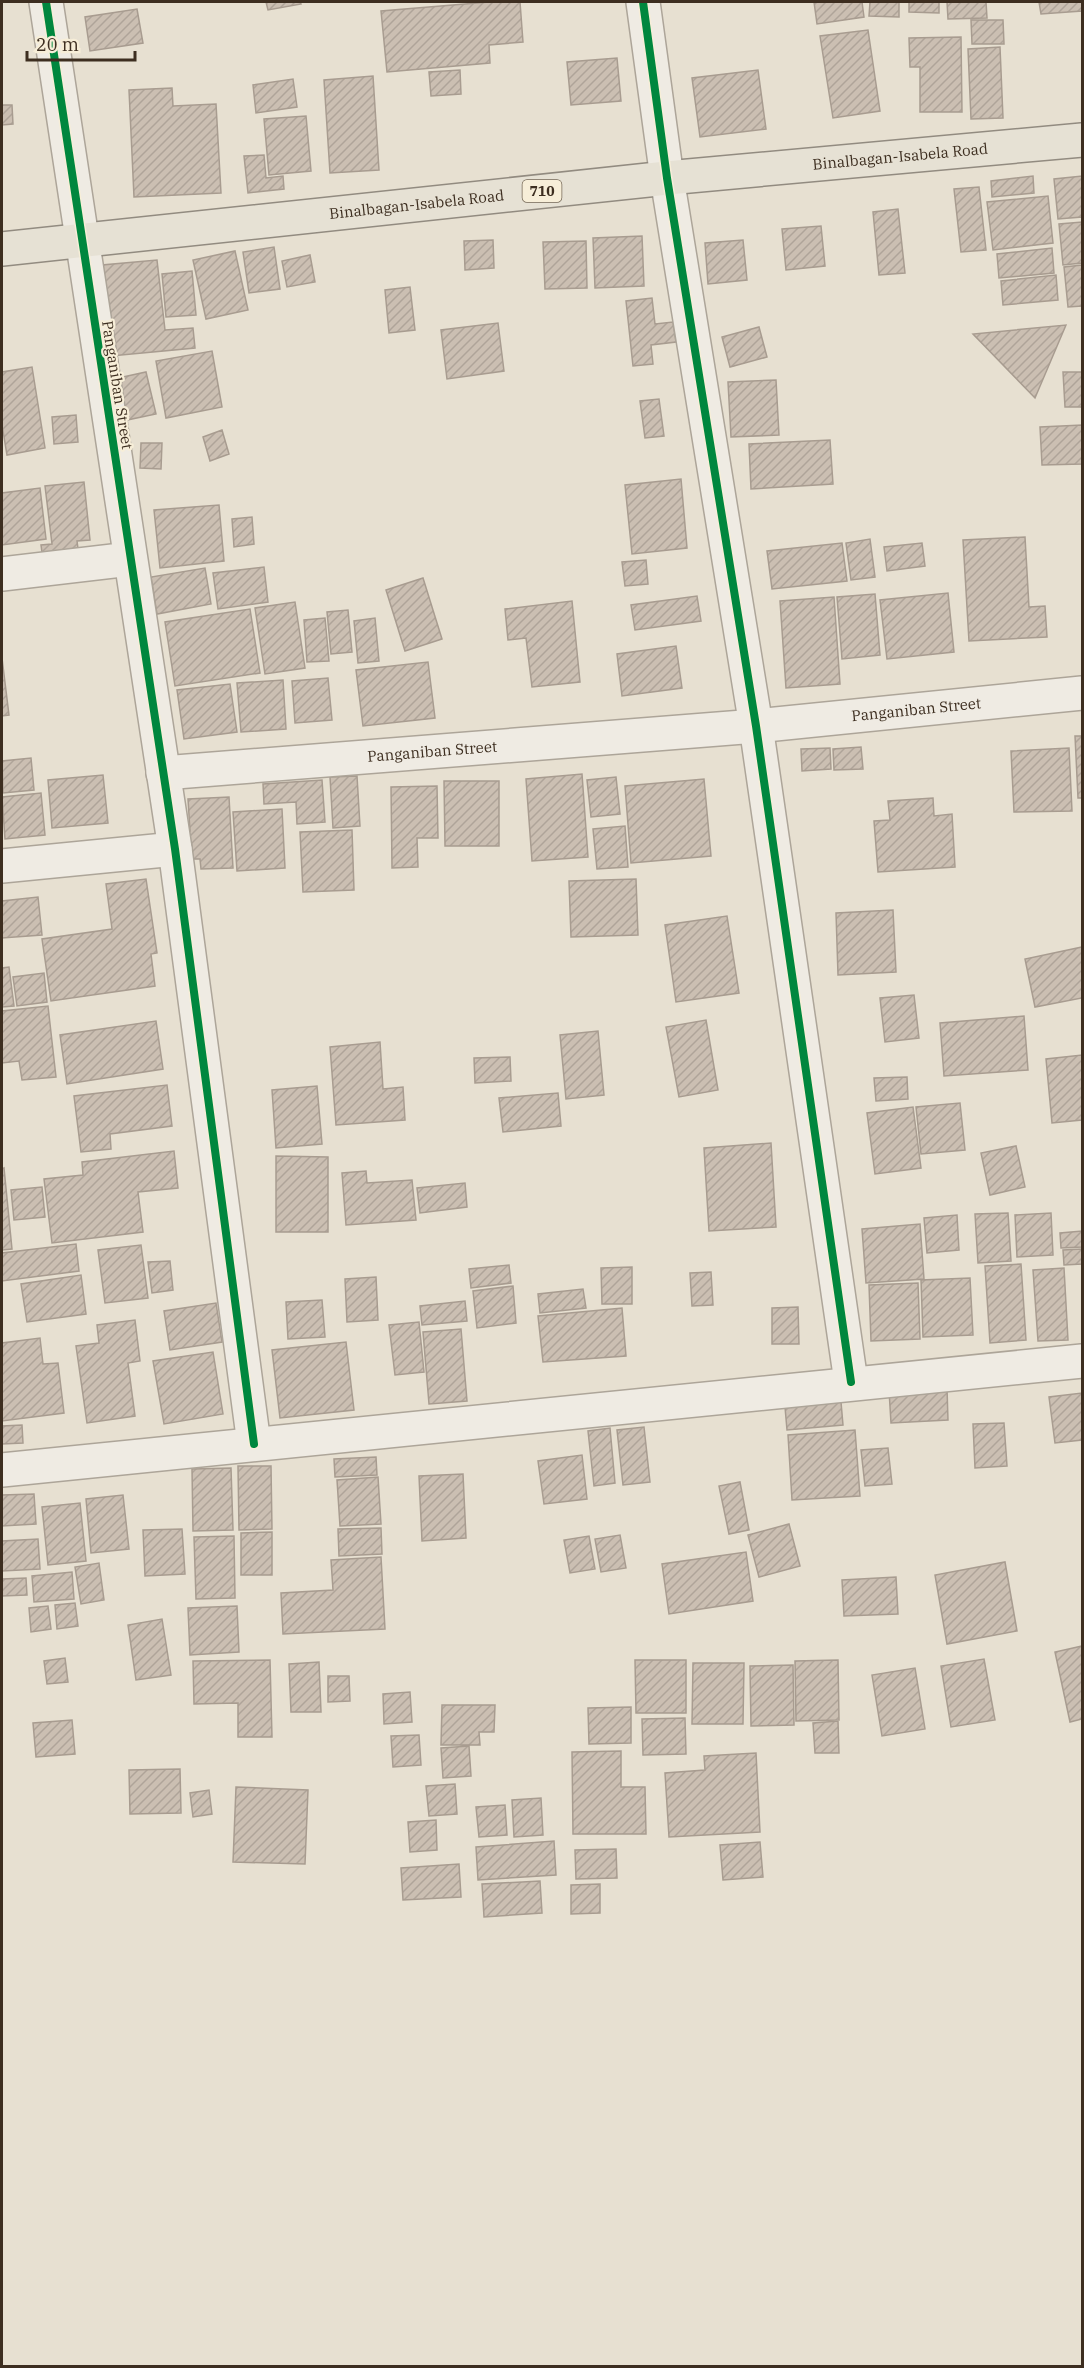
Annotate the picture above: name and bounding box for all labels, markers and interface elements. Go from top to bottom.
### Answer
scale bar [27,24,135,62]
text: 20 m [36,33,79,56]
street label: Binalbagan-Isabela Road [812,139,989,174]
road number: 710 [522,180,562,202]
street label: Binalbagan-Isabela Road [328,185,505,223]
street label: Panganiban Street [98,319,137,451]
street label: Panganiban Street [851,693,982,725]
street label: Panganiban Street [366,737,498,766]

